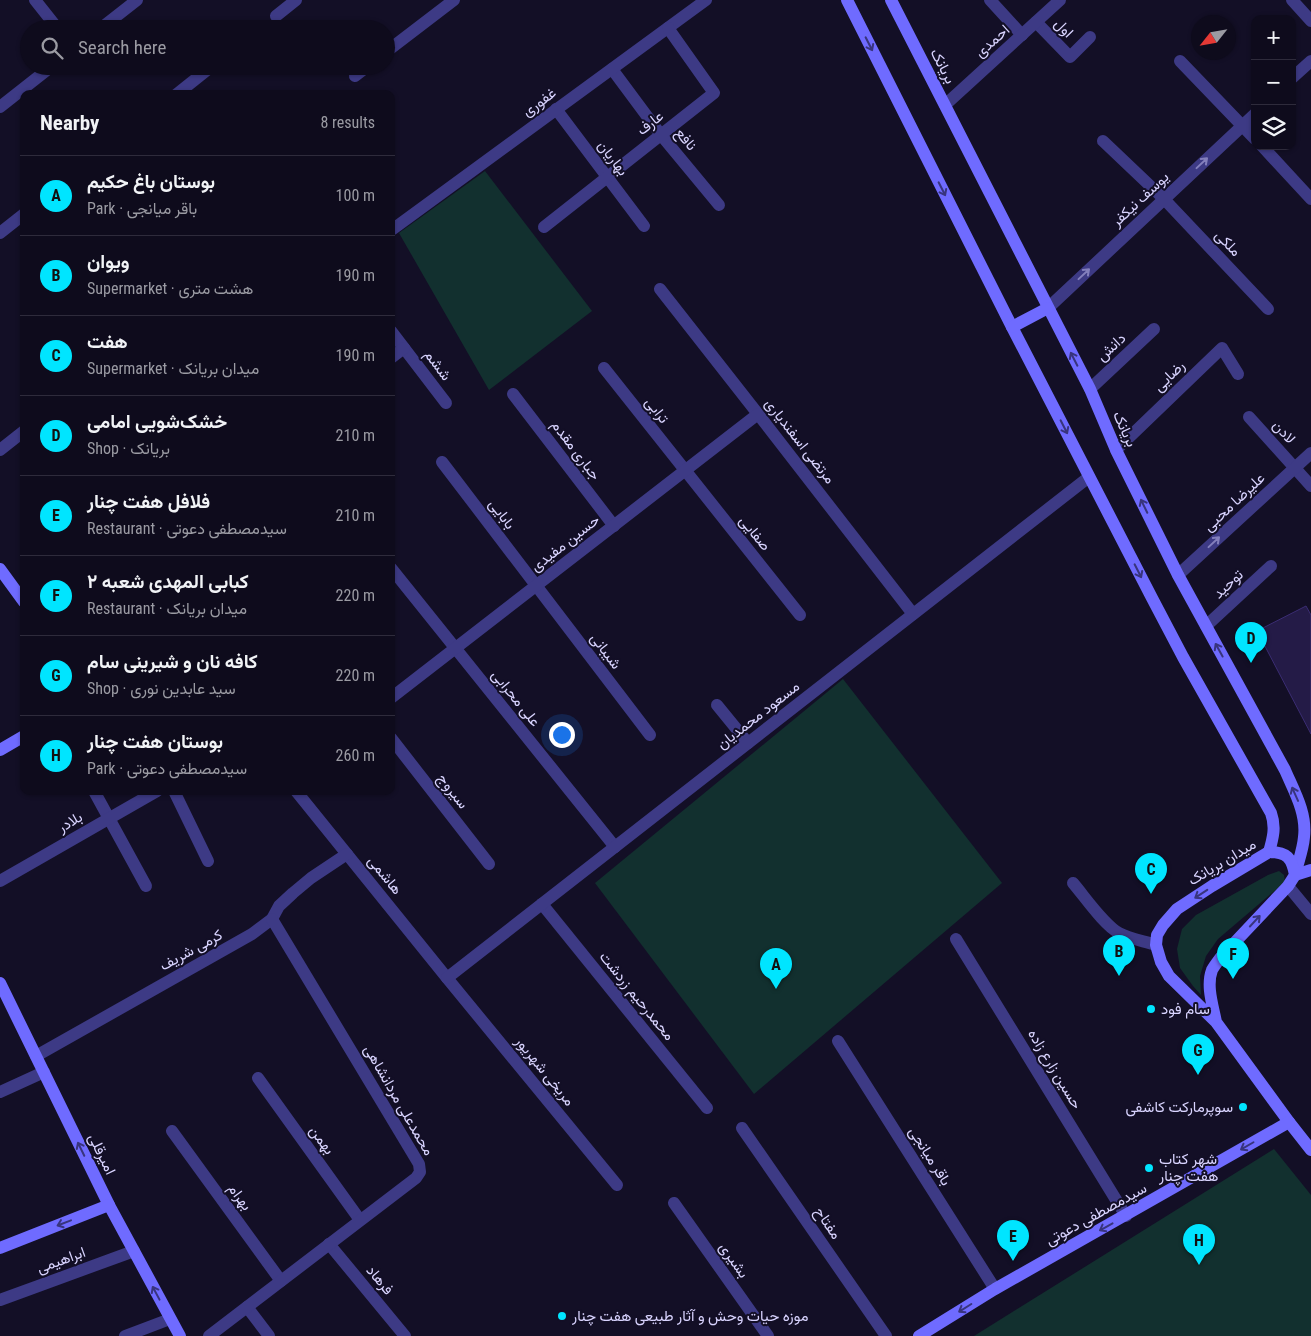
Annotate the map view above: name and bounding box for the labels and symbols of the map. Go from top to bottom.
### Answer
street label: اول [1051,15,1077,41]
north arrow [1191,15,1236,60]
street label: احمدی [971,21,1014,62]
one-way arrow [864,36,874,51]
street label: بریانک [927,45,959,87]
street label: غفوری [518,84,560,121]
street label: عارف [633,107,667,139]
street label: نافع [670,124,701,155]
street label: بهاریان [594,137,632,179]
one-way arrow [1196,157,1209,169]
street label: یوسف نیکفر [1107,168,1172,231]
one-way arrow [937,181,947,196]
street label: ملکی [1210,226,1245,261]
one-way arrow [1077,268,1090,280]
street label: دانش [1093,329,1130,366]
street label: ششم [420,346,456,385]
one-way arrow [1069,352,1078,367]
street label: رضایی [1149,357,1189,396]
street label: ترابی [640,393,673,428]
street label: مرتضی اسفندیاری [760,395,839,488]
street label: بریانک [1109,408,1141,450]
street label: جباری مقدم [547,416,604,484]
street label: لادن [1269,416,1299,448]
one-way arrow [1060,419,1069,434]
street label: علیرضا محبی [1199,469,1269,536]
street label: بابایی [484,495,519,533]
one-way arrow [1139,499,1148,514]
street label: حسین مفیدی [527,511,604,576]
street label: صفایی [735,512,775,555]
one-way arrow [1208,536,1221,548]
one-way arrow [1133,564,1143,579]
street label: توحید [1209,565,1247,602]
pin: D [1235,622,1267,663]
street label: شیبانی [586,629,625,673]
one-way arrow [1214,643,1223,658]
street label: علی محرابی [487,666,544,731]
street label: مسعود محمدیان [713,677,803,753]
your location [549,722,575,748]
street label: سیروج [432,770,473,814]
one-way arrow [1290,787,1300,802]
street label: بلادر [53,808,86,837]
street label: میدان بریانک [1185,835,1259,889]
street label: هاشمی [363,852,406,899]
pin: C [1135,853,1167,894]
one-way arrow [1194,889,1208,899]
one-way arrow [1249,914,1261,927]
street label: کرمی شریف [156,925,226,975]
pin: B [1103,935,1135,976]
pin: F [1217,938,1249,979]
street label: محمدرحیم زردشت [595,948,678,1045]
pin: A [760,948,792,989]
place label: سام فود [1161,1000,1210,1019]
marker: سام فود [1145,1003,1157,1015]
street label: حسین زارع زاده [1022,1026,1086,1113]
street label: مریخی شهریور [510,1032,579,1110]
pin: G [1182,1034,1214,1075]
street label: محمدعلی مردانشاهی [359,1041,438,1159]
place label: سوپرمارکت کاشفی [1125,1098,1233,1117]
marker: سوپرمارکت کاشفی [1237,1101,1249,1113]
street label: بهمن [305,1122,338,1159]
street label: باقر میانجی [904,1123,955,1189]
street label: امیرقلی [83,1130,120,1178]
one-way arrow [76,1142,86,1157]
one-way arrow [1240,1142,1254,1152]
place label: شهر کتاب هفت چنار [1158,1150,1218,1186]
marker: شهر کتاب هفت چنار [1143,1162,1155,1174]
street label: سیدمصطفی دعوتی [1042,1179,1150,1250]
street label: بهرام [223,1180,256,1215]
street label: مفتاح [809,1203,845,1244]
one-way arrow [56,1219,72,1228]
pin: E [997,1220,1029,1261]
one-way arrow [1099,1222,1113,1232]
pin: H [1183,1224,1215,1265]
street label: بشیری [715,1239,753,1282]
street label: ابراهیمی [34,1243,88,1278]
street label: فرهاد [362,1262,398,1299]
one-way arrow [151,1287,161,1301]
one-way arrow [958,1303,972,1313]
place label: موزه حیات وحش و آثار طبیعی هفت چنار [571,1307,808,1326]
marker: موزه حیات وحش و آثار طبیعی هفت چنار [556,1310,568,1322]

